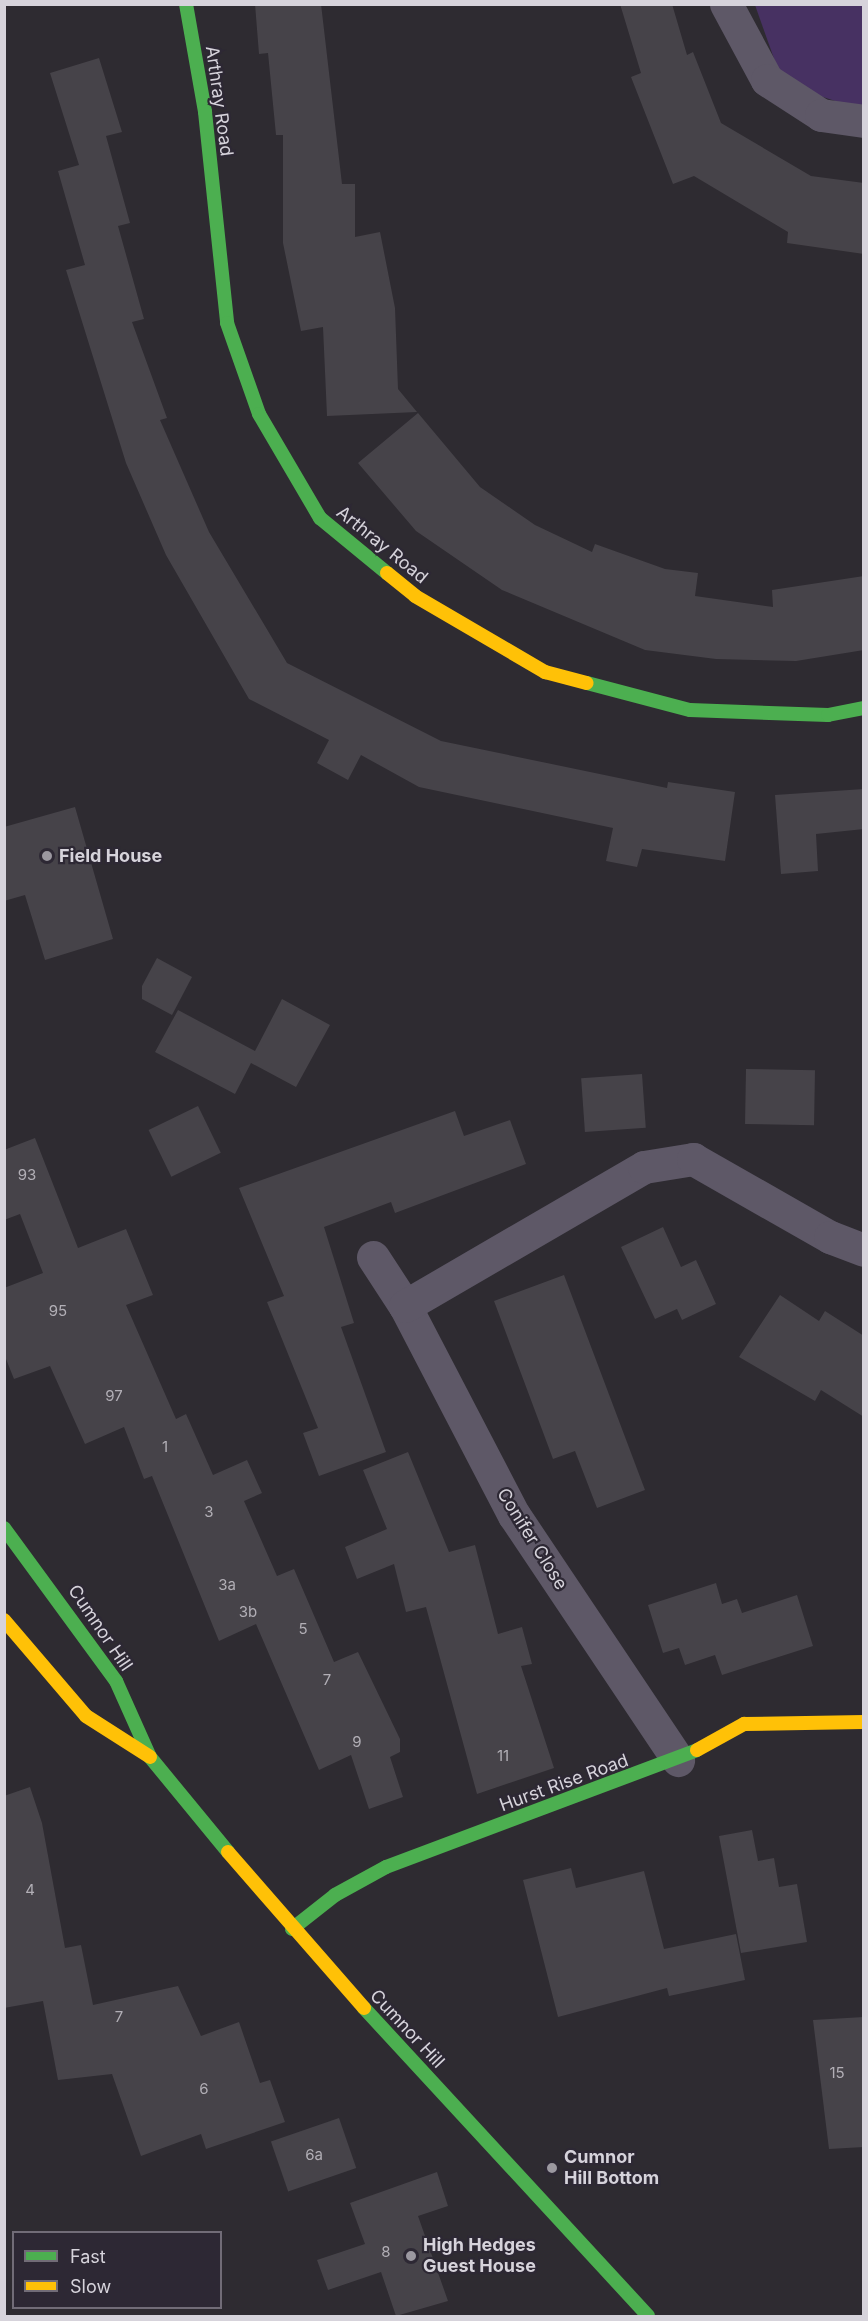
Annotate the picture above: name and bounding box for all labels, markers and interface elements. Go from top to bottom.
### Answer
street label: Arthray Road [201,44,237,158]
street label: Arthray Road [332,502,432,588]
place label: Field House [59,845,162,867]
marker: Field House [40,849,54,863]
house number: 93 [18,1166,36,1184]
house number: 95 [49,1302,67,1320]
house number: 97 [105,1387,123,1405]
house number: 1 [162,1438,168,1456]
street label: Conifer Close [492,1484,572,1594]
house number: 3 [204,1503,214,1521]
house number: 3a [218,1576,236,1594]
street label: Cumnor Hill [63,1581,137,1675]
house number: 3b [239,1603,257,1621]
house number: 5 [298,1620,308,1638]
house number: 7 [323,1671,331,1689]
house number: 9 [352,1733,362,1751]
house number: 11 [497,1747,509,1765]
street label: Hurst Rise Road [497,1750,631,1816]
house number: 4 [25,1881,35,1899]
street label: Cumnor Hill [365,1985,449,2073]
house number: 7 [115,2008,123,2026]
house number: 15 [829,2064,845,2082]
house number: 6 [199,2080,209,2098]
house number: 6a [305,2146,323,2164]
place label: Cumnor Hill Bottom [564,2147,659,2190]
marker: Cumnor Hill Bottom [545,2161,559,2175]
legend [12,2231,222,2309]
place label: High Hedges Guest House [423,2235,536,2278]
house number: 8 [381,2243,391,2261]
text: Fast [70,2246,106,2267]
marker: High Hedges Guest House [404,2249,418,2263]
text: Slow [70,2276,111,2297]

